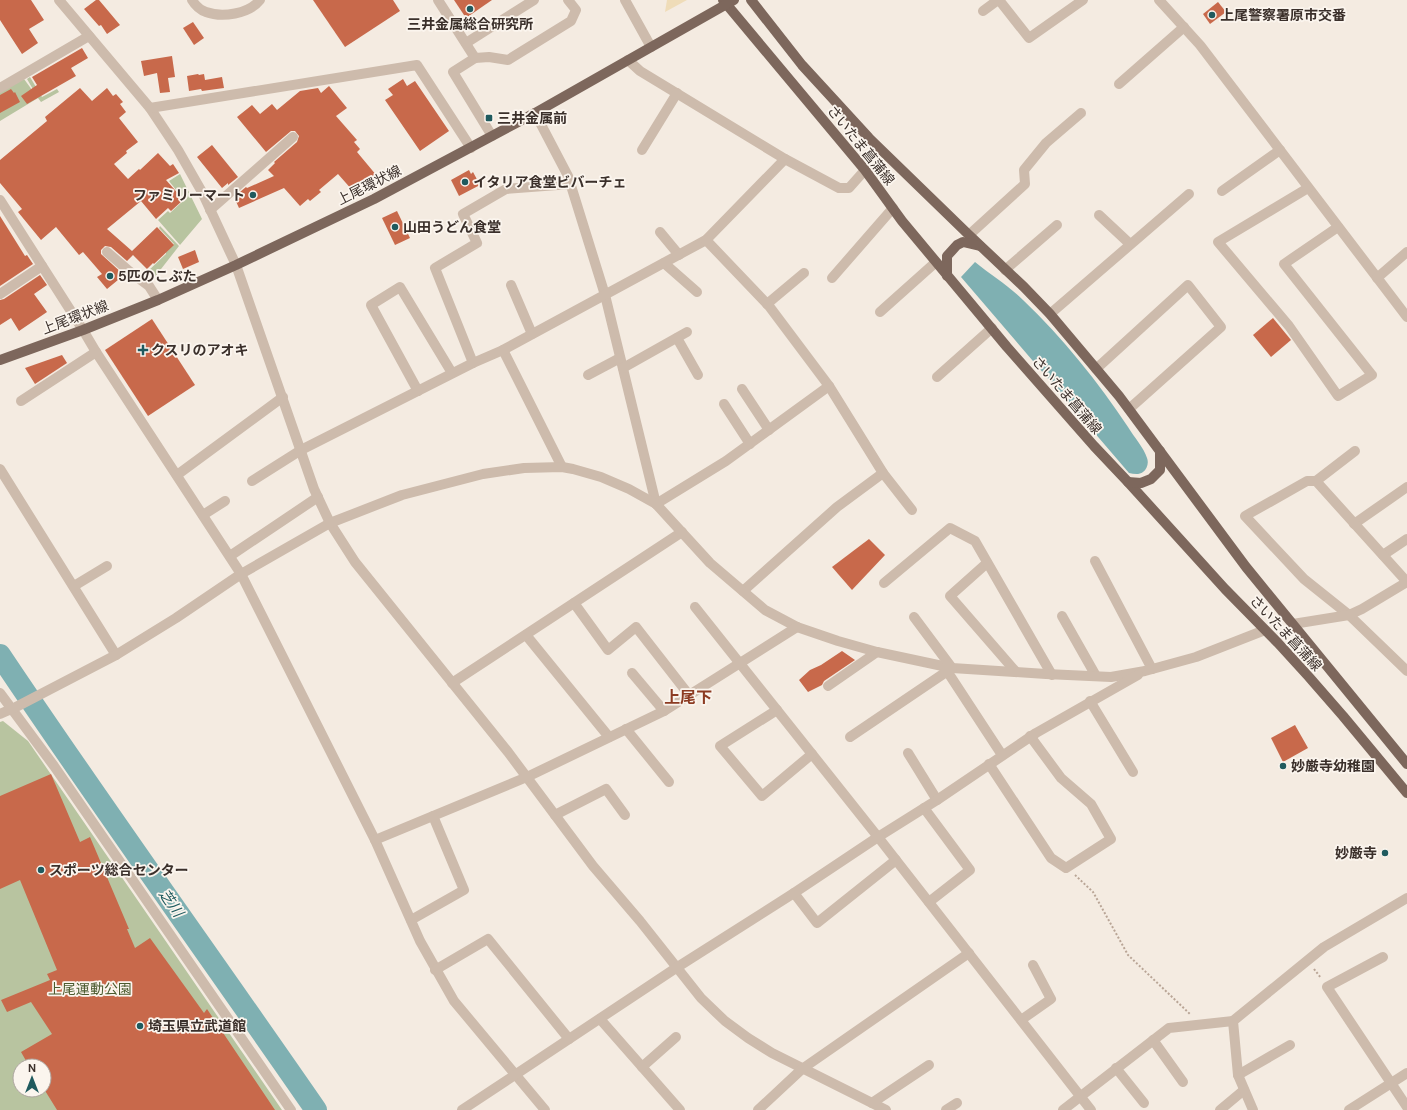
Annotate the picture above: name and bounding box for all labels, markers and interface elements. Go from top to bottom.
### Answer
marker: 三井金属総合研究所 [465,4,475,14]
place label: 上尾警察署原市交番 [1220,6,1346,24]
marker: 上尾警察署原市交番 [1207,10,1217,20]
place label: 三井金属総合研究所 [407,15,533,33]
street label: さいたま菖蒲線 [823,101,899,189]
place label: 三井金属前 [497,109,567,127]
marker: 三井金属前 [484,113,494,123]
street label: 上尾環状線 [334,161,404,209]
place label: イタリア食堂ビバーチェ [473,173,626,191]
marker: イタリア食堂ビバーチェ [460,177,470,187]
place label: ファミリーマート [133,186,245,204]
marker: ファミリーマート [248,190,258,200]
place label: 山田うどん食堂 [403,218,501,236]
marker: 山田うどん食堂 [390,222,400,232]
place label: 5匹のこぶた [118,267,197,285]
marker: 5匹のこぶた [105,271,115,281]
street label: 上尾環状線 [39,296,111,338]
place label: クスリのアオキ [151,341,249,359]
marker: クスリのアオキ [138,345,148,355]
street label: さいたま菖蒲線 [1028,352,1106,438]
street label: さいたま菖蒲線 [1246,591,1326,675]
district label: 上尾下 [664,687,712,708]
place label: 妙厳寺幼稚園 [1291,757,1375,775]
marker: 妙厳寺幼稚園 [1278,761,1288,771]
place label: 妙厳寺 [1335,844,1377,862]
marker: 妙厳寺 [1380,848,1390,858]
place label: スポーツ総合センター [49,861,189,879]
marker: スポーツ総合センター [36,865,46,875]
water label: 芝川 [154,885,189,923]
park label: 上尾運動公園 [48,980,132,998]
place label: 埼玉県立武道館 [148,1017,246,1035]
marker: 埼玉県立武道館 [135,1021,145,1031]
north arrow [12,1058,52,1098]
text: N [28,1061,36,1075]

